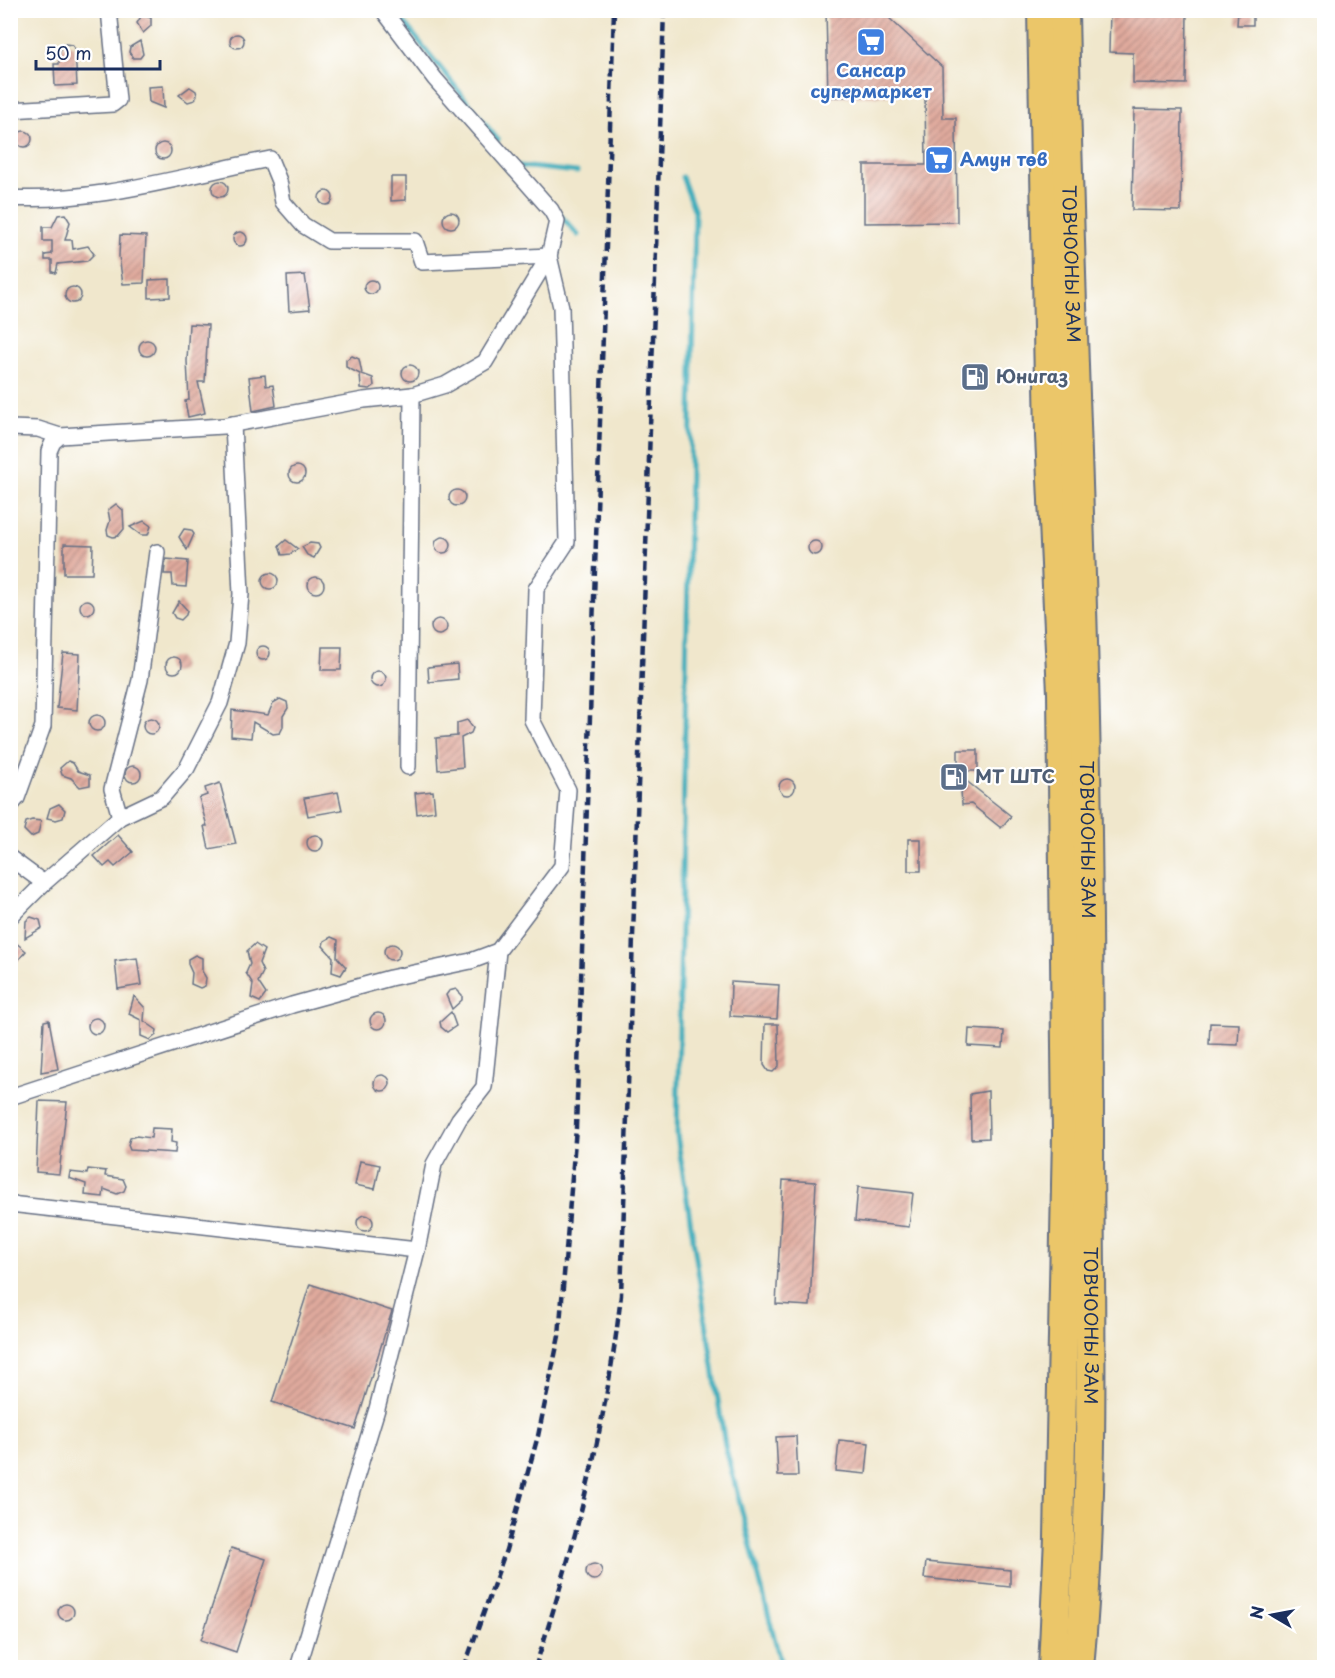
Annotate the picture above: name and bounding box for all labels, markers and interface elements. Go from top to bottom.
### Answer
supermarket icon: Сансар супермаркет [855,26,887,58]
scale bar [36,33,160,71]
text: 50 m [45,39,92,66]
place label: Сансар супермаркет [810,56,932,104]
supermarket icon: Амун төв [923,144,955,176]
place label: Амун төв [960,145,1047,172]
street label: ТОВЧООНЫ ЗАМ [1056,185,1088,343]
fuel station icon: Юнигаз [959,361,991,393]
place label: Юнигаз [996,362,1068,389]
street label: ТОВЧООНЫ ЗАМ [1074,760,1103,919]
fuel station icon: MT ШТС [938,761,970,793]
place label: MT ШТС [975,762,1055,789]
street label: ТОВЧООНЫ ЗАМ [1078,1247,1106,1405]
north arrow [1242,1585,1302,1645]
text: N [1243,1604,1269,1621]

